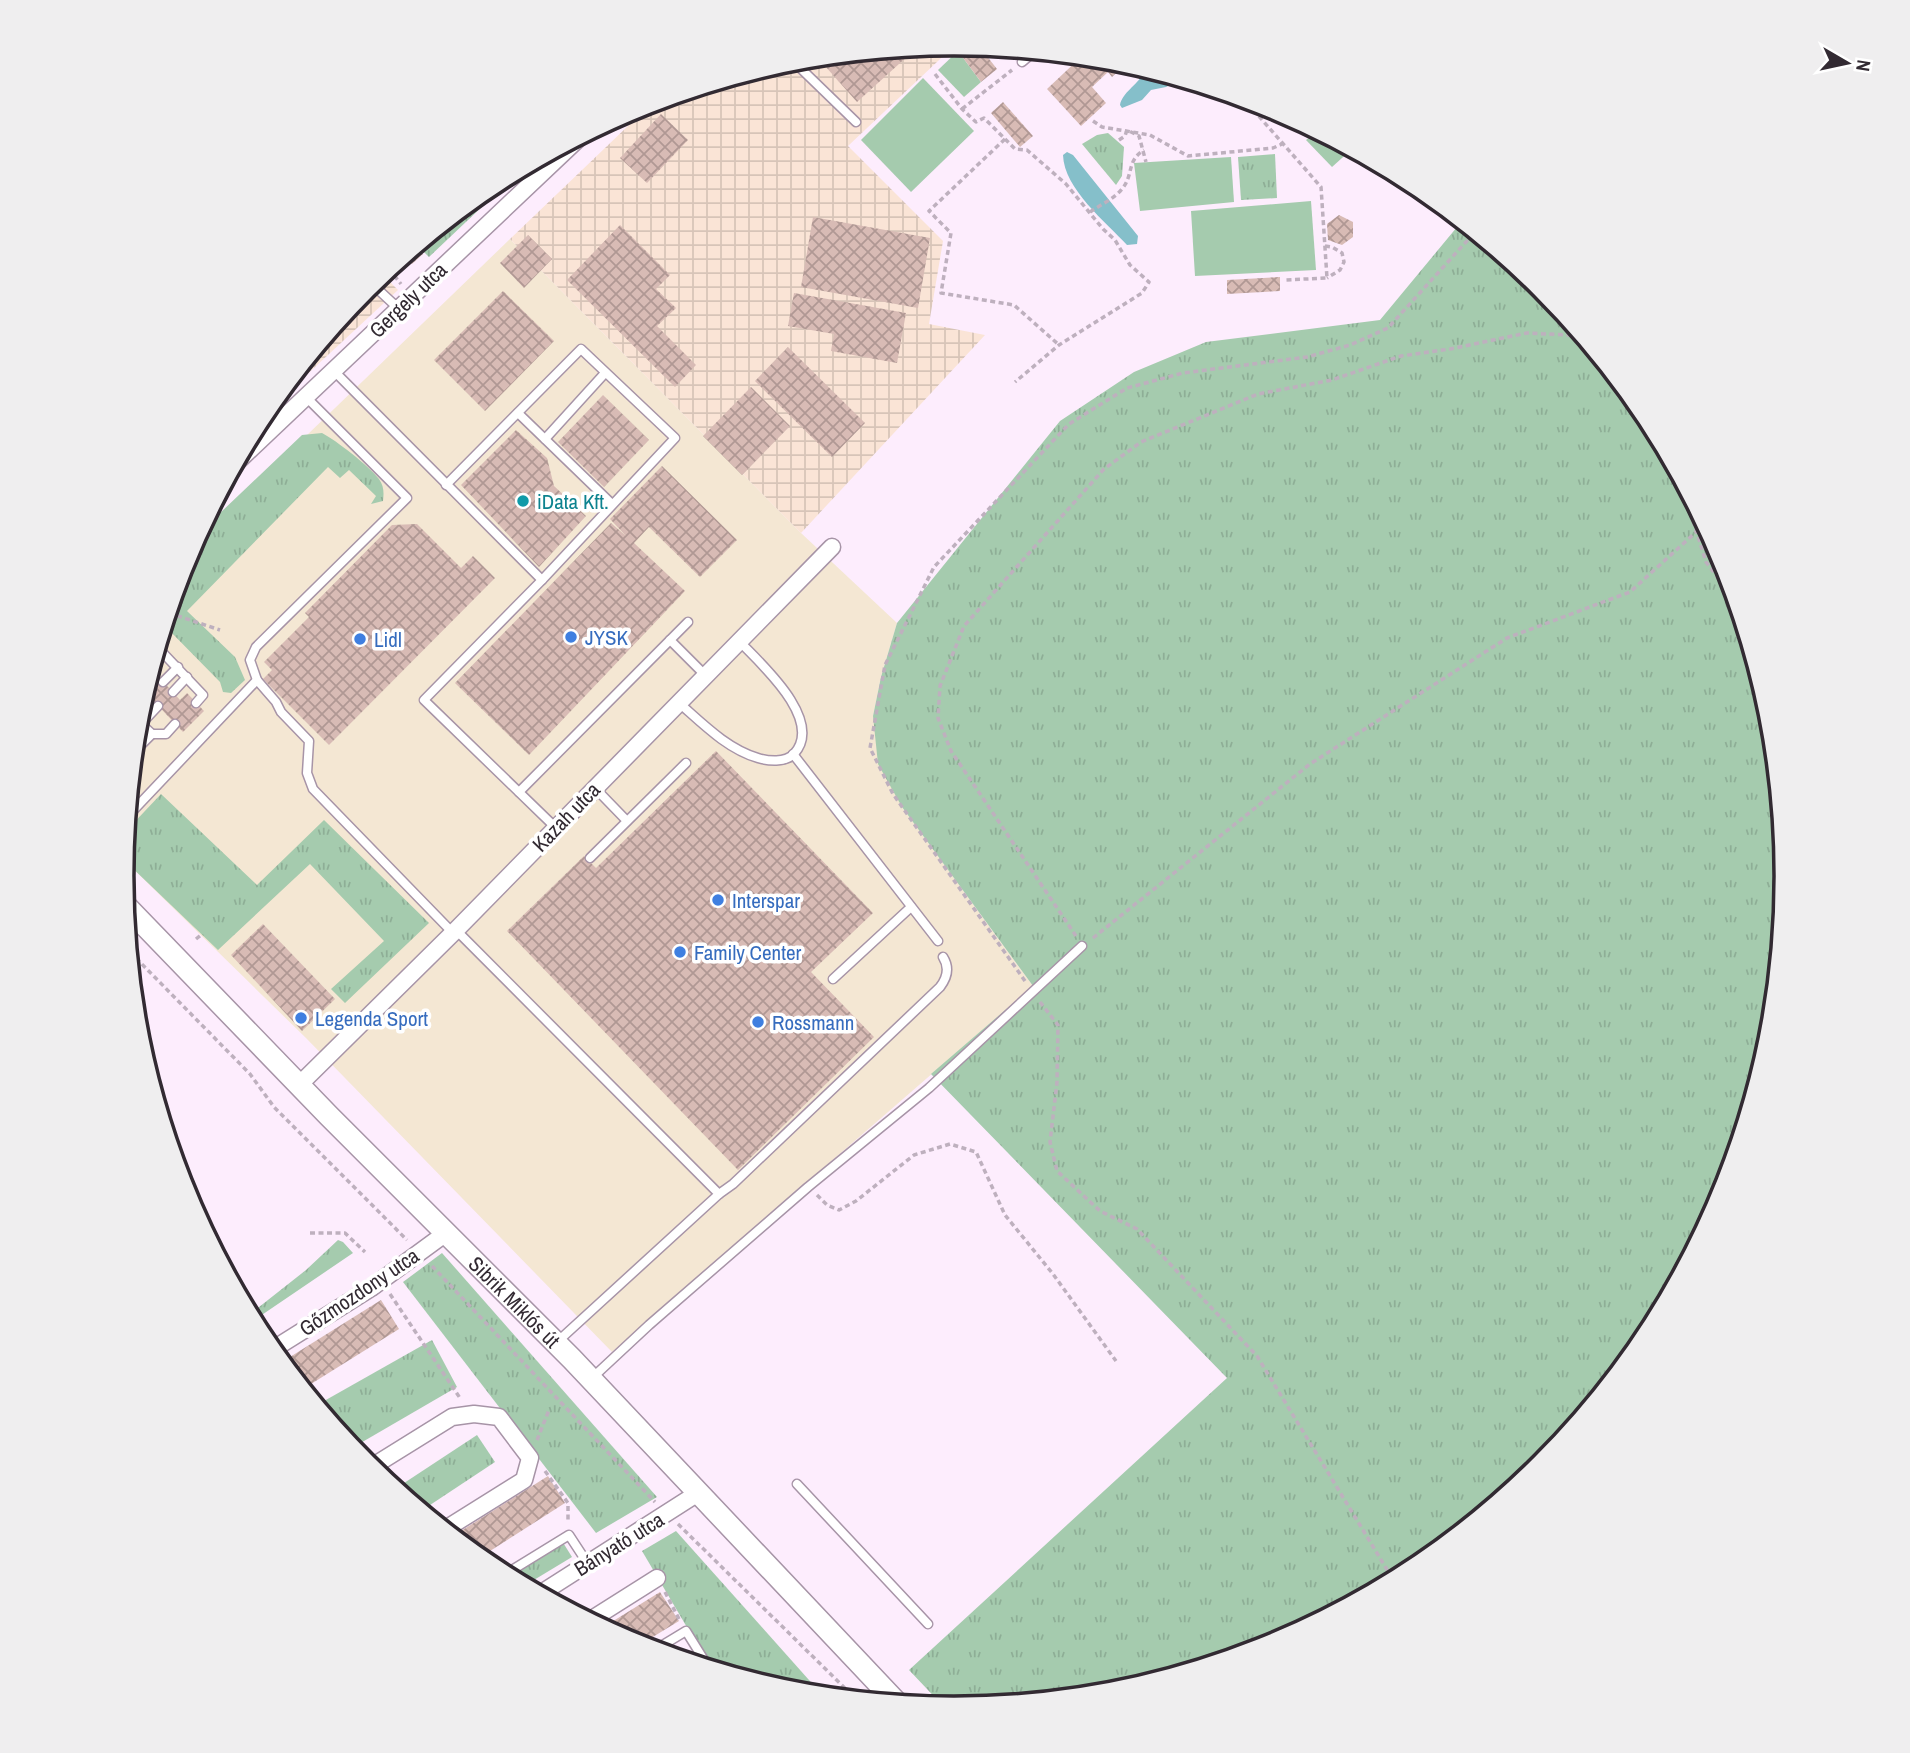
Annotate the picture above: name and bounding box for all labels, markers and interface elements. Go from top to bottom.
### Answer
north arrow [1812,28,1882,98]
text: N [1850,58,1878,73]
street label: Gergely utca [363,255,453,344]
place label: iData Kft. [537,487,609,516]
marker: iData Kft. [515,493,531,509]
place label: JYSK [585,623,629,652]
place label: Lidl [374,625,402,654]
marker: JYSK [563,629,579,645]
marker: Lidl [352,631,368,647]
street label: Kazah utca [526,776,607,858]
place label: Interspar [732,886,800,915]
marker: Interspar [710,892,726,908]
place label: Family Center [694,938,802,967]
marker: Family Center [672,944,688,960]
place label: Legenda Sport [315,1004,428,1033]
place label: Rossmann [772,1008,854,1037]
marker: Legenda Sport [293,1010,309,1026]
marker: Rossmann [750,1014,766,1030]
street label: Gőzmozdony utca [293,1241,425,1343]
street label: Sibrik Miklós út [462,1249,567,1354]
street label: Bányató utca [569,1505,670,1583]

